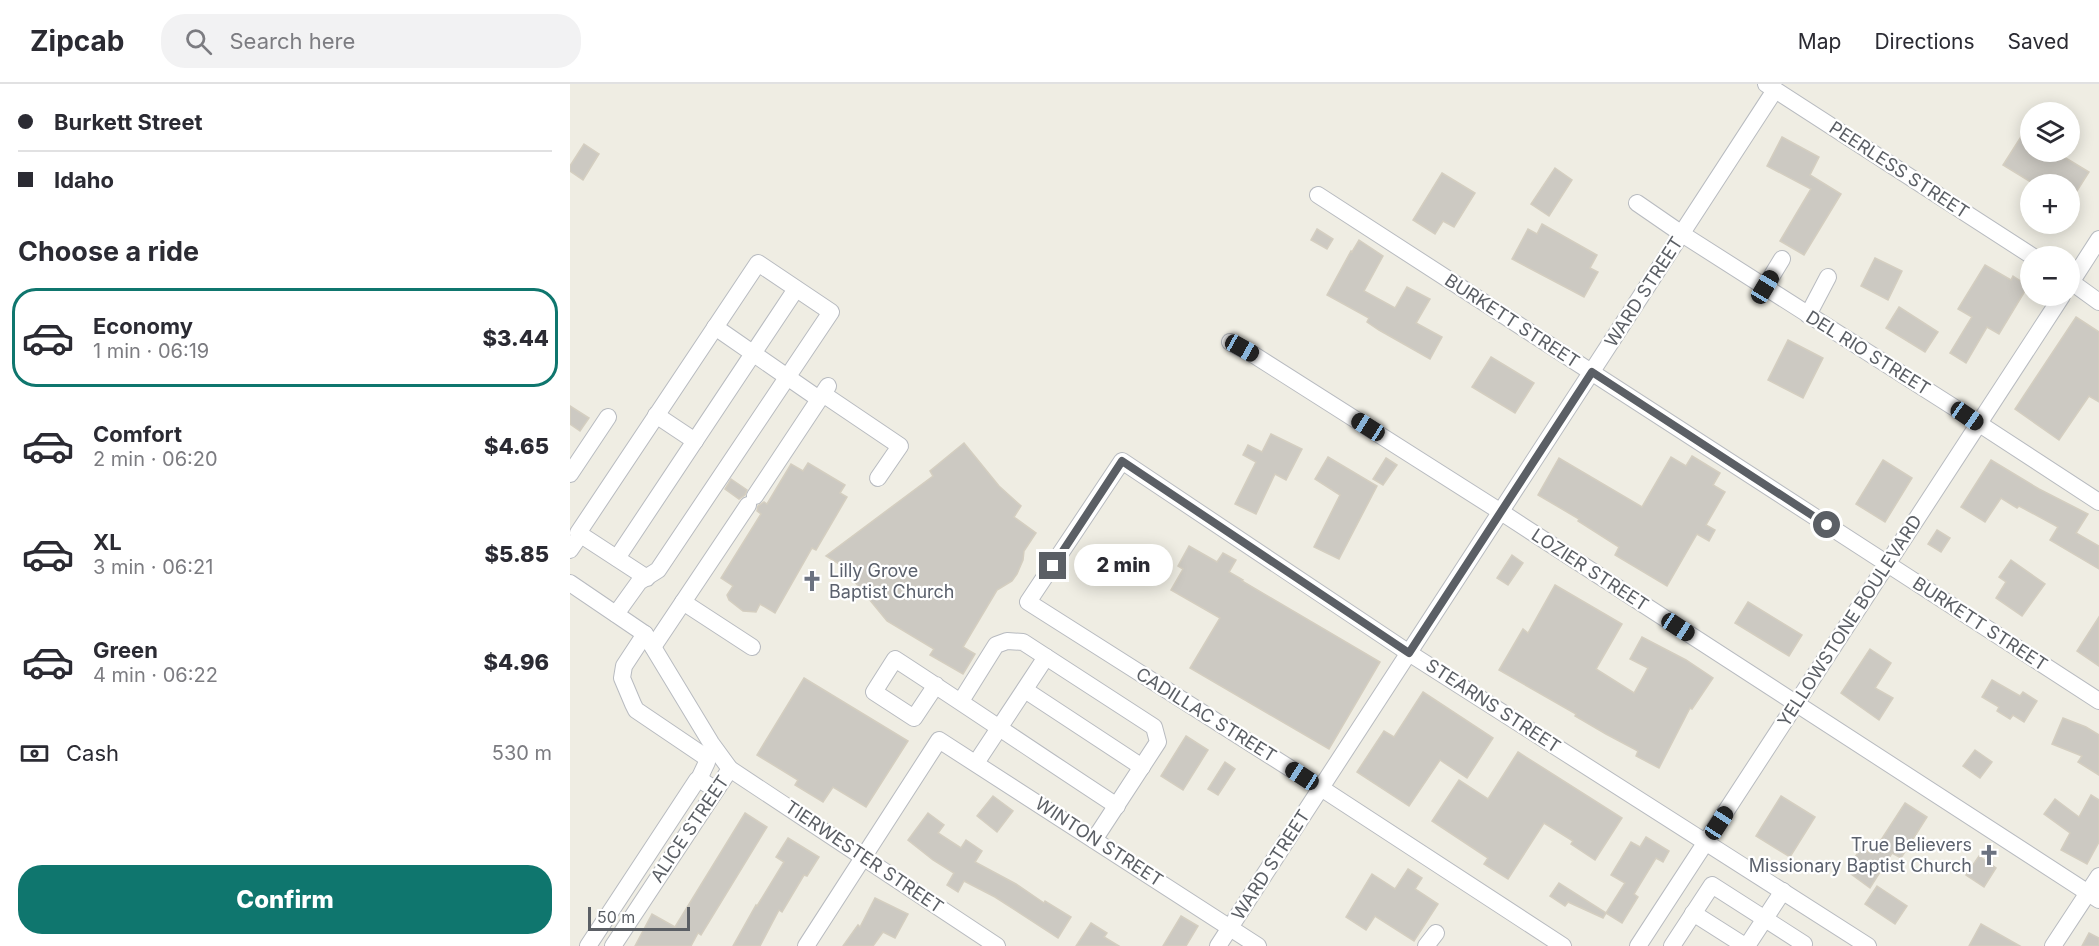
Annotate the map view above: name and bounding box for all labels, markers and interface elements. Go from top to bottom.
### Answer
search box [161,14,581,68]
text: Zipcab [30,24,125,58]
icon: search [182,25,215,58]
text: Search here [230,28,355,54]
text: Map [1798,29,1841,54]
text: Directions [1874,29,1975,54]
text: Saved [2008,29,2069,54]
map controls [2020,102,2080,306]
button: layers [2020,102,2080,162]
text: Burkett Street [54,109,203,135]
street label: PEERLESS STREET [1826,117,1973,222]
text: Idaho [54,167,114,193]
button: + [2020,174,2080,234]
street label: WARD STREET [1600,233,1687,351]
text: Choose a ride [18,235,199,268]
button: − [2020,246,2080,306]
car [1748,267,1782,307]
street label: BURKETT STREET [1441,269,1583,372]
street label: DEL RIO STREET [1802,306,1934,399]
icon: car [21,311,75,365]
text: Economy [93,313,193,339]
text: $3.44 [482,325,549,351]
car [1222,331,1262,365]
text: 1 min · 06:19 [93,339,209,363]
car [1947,398,1987,434]
car [1348,410,1388,444]
icon: car [21,419,75,473]
text: Comfort [93,421,182,447]
text: $4.65 [484,433,549,459]
text: 2 min · 06:20 [93,447,218,471]
street label: YELLOWSTONE BOULEVARD [1773,511,1926,731]
route start [1813,511,1840,538]
street label: LOZIER STREET [1528,524,1653,615]
icon: car [21,527,75,581]
text: XL [93,529,122,555]
text: $5.85 [485,541,549,567]
callout: 2 min [1074,545,1173,587]
route end [1039,552,1066,579]
text: 2 min [1096,553,1151,577]
text: 3 min · 06:21 [93,555,213,579]
place label: Lilly Grove Baptist Church [829,560,954,602]
church icon: Lilly Grove Baptist Church [800,569,824,593]
street label: BURKETT STREET [1909,572,2051,675]
car [1658,610,1698,644]
icon: car [21,635,75,689]
text: Green [93,637,158,663]
text: $4.96 [484,649,549,675]
street label: STEARNS STREET [1422,654,1564,757]
text: 4 min · 06:22 [93,663,218,687]
street label: CADILLAC STREET [1132,663,1280,766]
icon: cash [18,737,51,770]
text: Cash [66,740,119,766]
text: 530 m [492,741,552,765]
car [1282,759,1322,793]
street label: ALICE STREET [646,771,733,886]
street label: WINTON STREET [1032,793,1167,891]
street label: TIERWESTER STREET [781,796,947,917]
car [1702,803,1736,843]
street label: WARD STREET [1227,806,1314,924]
place label: True Believers Missionary Baptist Church [1749,834,1972,876]
church icon: True Believers Missionary Baptist Church [1977,843,2001,867]
button: Confirm [18,865,552,934]
scale bar [588,904,690,932]
text: 50 m [597,907,635,927]

